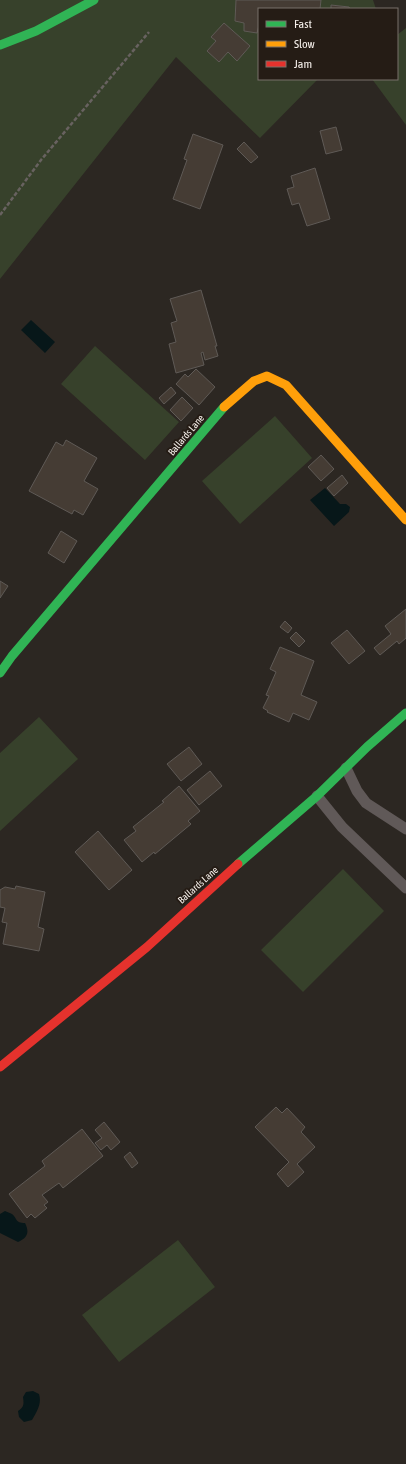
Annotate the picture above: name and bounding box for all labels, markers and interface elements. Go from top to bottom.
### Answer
legend [258,8,398,80]
text: Fast [294,17,312,31]
text: Slow [294,37,315,51]
text: Jam [294,57,312,71]
street label: Ballards Lane [166,412,207,458]
street label: Ballards Lane [176,864,221,906]

